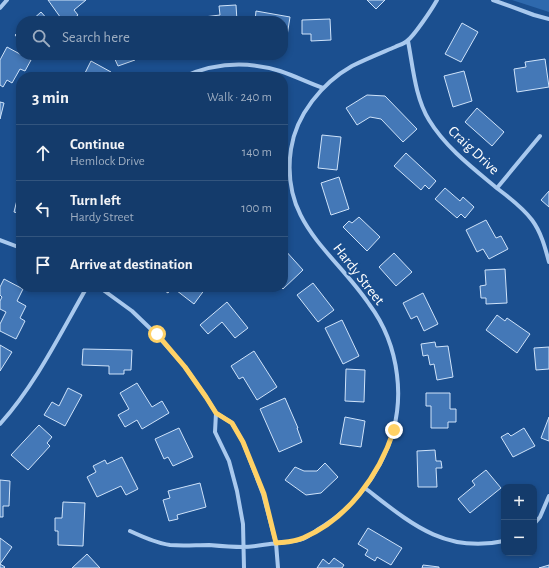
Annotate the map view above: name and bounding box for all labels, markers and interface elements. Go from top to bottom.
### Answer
search box [16,16,288,60]
icon: search [30,27,52,49]
text: Search here [62,30,130,45]
text: 3 min [32,89,69,106]
text: Walk · 240 m [207,91,272,104]
street label: Craig Drive [445,123,502,178]
text: Continue [70,137,125,152]
icon: ahead [32,142,54,164]
text: 140 m [242,146,272,159]
text: Hemlock Drive [70,155,145,168]
text: Turn left [70,193,121,208]
icon: left [32,198,54,220]
text: 100 m [241,202,272,215]
text: Hardy Street [70,211,134,224]
street label: Hardy Street [330,241,387,308]
icon: arrive [32,254,54,276]
text: Arrive at destination [70,257,193,272]
route start [148,325,166,343]
route end [385,421,403,439]
map controls [501,484,537,556]
button: + [501,484,537,520]
button: − [501,520,537,556]

